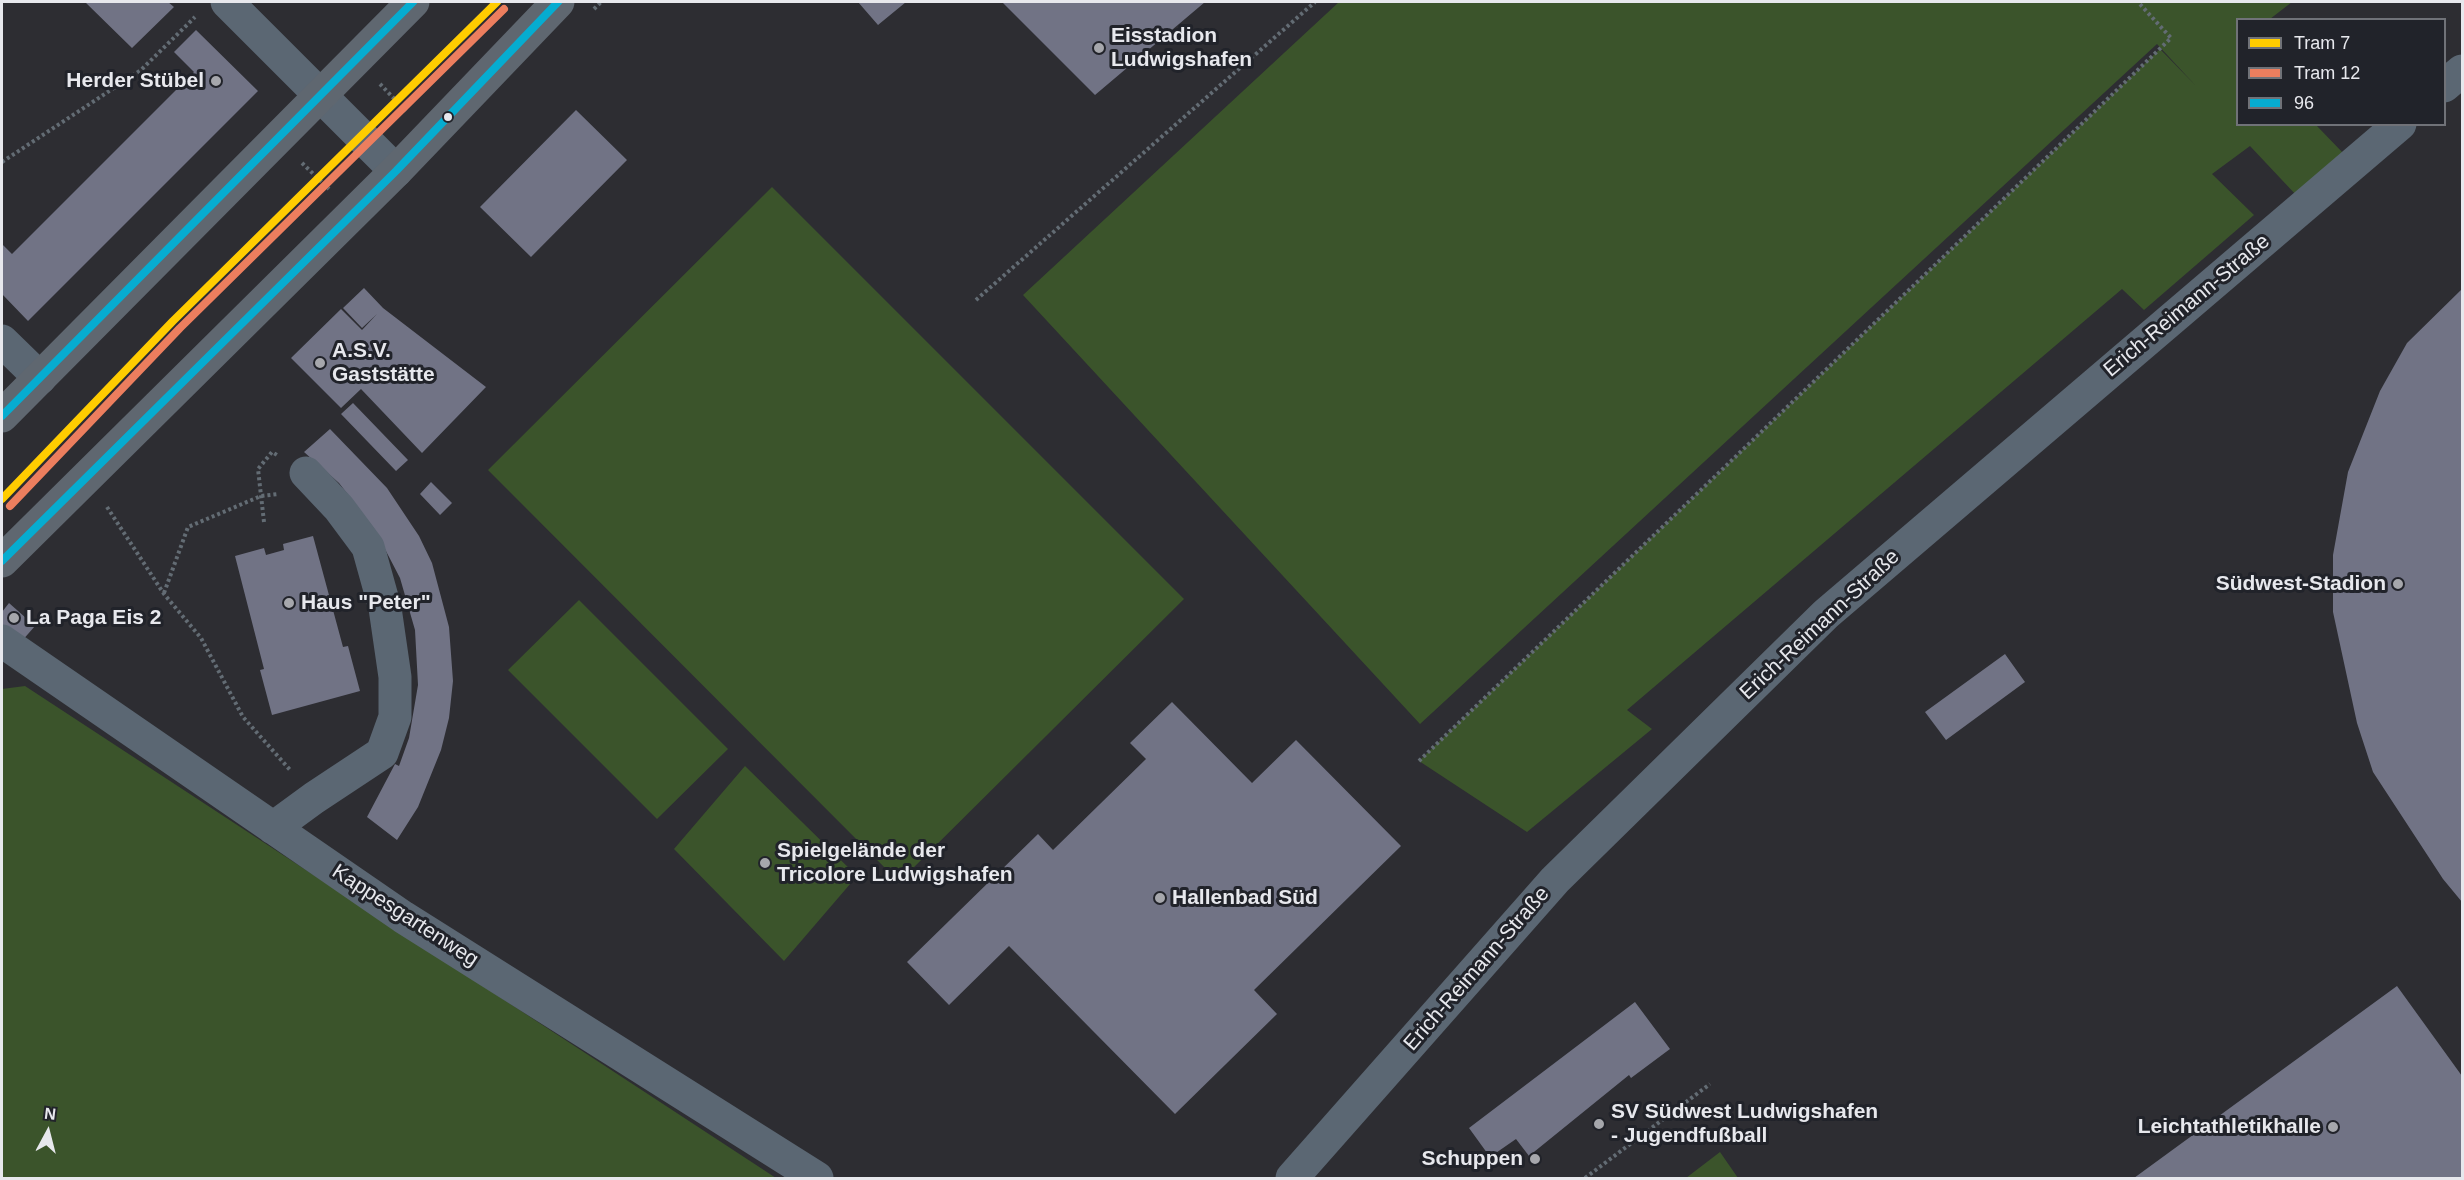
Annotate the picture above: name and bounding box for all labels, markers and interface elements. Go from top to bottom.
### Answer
legend [2236,18,2446,126]
place label: Eisstadion Ludwigshafen [1111,23,1252,73]
text: Tram 7 [2294,33,2350,53]
marker: Eisstadion Ludwigshafen [1092,41,1106,55]
text: Tram 12 [2294,63,2360,83]
place label: Herder Stübel [66,68,204,94]
marker: Herder Stübel [209,74,223,88]
text: 96 [2294,93,2314,113]
unlabelled marker [442,111,454,123]
street label: Erich-Reimann-Straße [2099,229,2275,383]
place label: A.S.V. Gaststätte [332,338,435,388]
marker: A.S.V. Gaststätte [313,356,327,370]
street label: Erich-Reimann-Straße [1735,545,1905,705]
place label: Südwest-Stadion [2216,571,2386,597]
marker: Südwest-Stadion [2391,577,2405,591]
place label: Haus "Peter" [301,590,431,616]
marker: Haus "Peter" [282,596,296,610]
place label: La Paga Eis 2 [26,605,161,631]
marker: La Paga Eis 2 [7,611,21,625]
place label: Spielgelände der Tricolore Ludwigshafen [777,838,1013,888]
marker: Spielgelände der Tricolore Ludwigshafen [758,856,772,870]
street label: Kappesgartenweg [327,859,483,973]
street label: Erich-Reimann-Straße [1399,882,1555,1056]
place label: Hallenbad Süd [1172,885,1318,911]
marker: Hallenbad Süd [1153,891,1167,905]
place label: SV Südwest Ludwigshafen - Jugendfußball [1611,1099,1878,1149]
north arrow [18,1102,78,1162]
text: N [43,1104,57,1123]
place label: Leichtathletikhalle [2138,1114,2321,1140]
marker: SV Südwest Ludwigshafen - Jugendfußball [1592,1117,1606,1131]
marker: Leichtathletikhalle [2326,1120,2340,1134]
place label: Schuppen [1421,1146,1523,1172]
marker: Schuppen [1528,1152,1542,1166]

